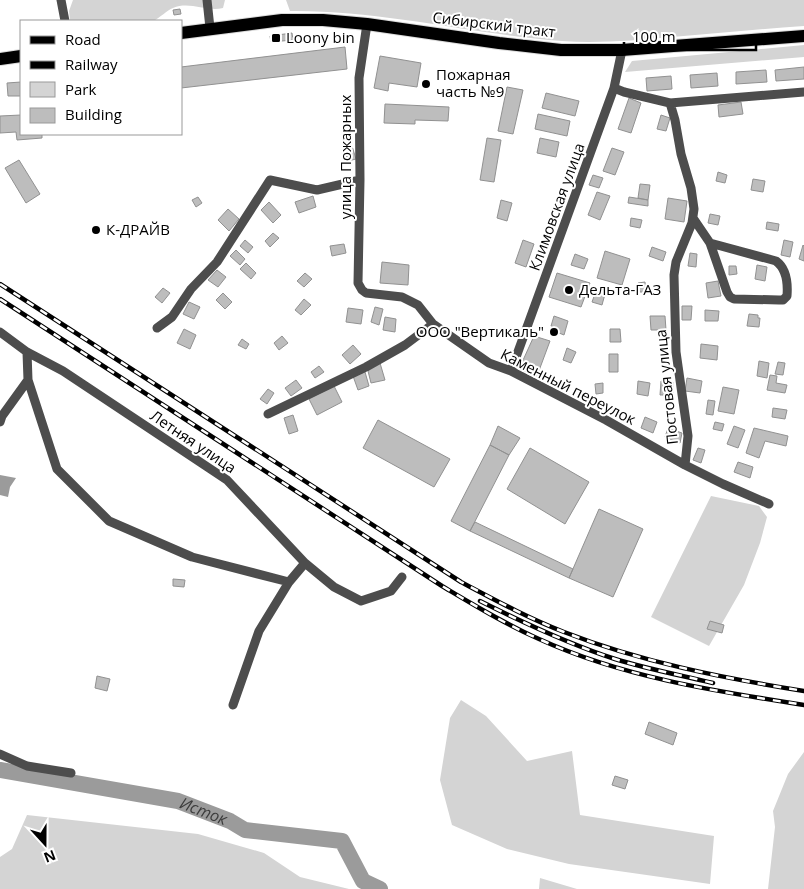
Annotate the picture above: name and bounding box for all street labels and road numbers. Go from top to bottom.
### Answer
street label: Сибирский тракт [431,7,557,41]
street label: улица Пожарных [335,95,355,219]
street label: Климовская улица [524,140,589,273]
street label: Постовая улица [650,329,682,446]
street label: Каменный переулок [498,343,640,429]
street label: Летняя улица [147,405,240,477]

